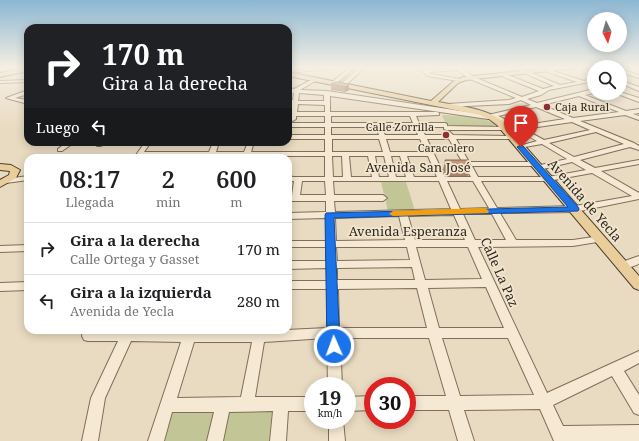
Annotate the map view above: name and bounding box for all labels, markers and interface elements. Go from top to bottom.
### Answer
north arrow [587,12,627,52]
map controls [587,12,627,100]
text: 170 m [102,35,184,73]
icon: right [36,40,88,92]
button: search [587,60,627,100]
text: Gira a la derecha [102,71,248,95]
place label: Caja Rural [555,99,610,114]
marker: Caja Rural [542,102,552,112]
pin [504,106,538,147]
icon: arrive [510,112,532,134]
icon: left [88,116,110,138]
text: Luego [36,117,80,137]
street label: Calle Zorrilla [366,119,434,134]
marker: Caracolero [441,130,451,140]
place label: Caracolero [418,140,474,155]
street label: Avenida de Yecla [544,155,626,245]
street label: Avenida San José [365,158,471,176]
text: 08:17 [59,162,121,195]
text: 2 [162,162,175,195]
text: 600 [216,162,257,195]
text: Llegada [66,193,114,211]
text: min [156,193,181,211]
text: m [230,193,242,211]
street label: Avenida Esperanza [349,222,467,240]
text: Gira a la derecha [70,230,200,250]
street label: Calle La Paz [477,234,523,310]
icon: right [36,238,58,260]
text: 170 m [237,239,280,259]
text: Calle Ortega y Gasset [70,250,199,268]
text: Gira a la izquierda [70,282,212,302]
icon: left [36,290,58,312]
text: 280 m [237,291,280,311]
text: Avenida de Yecla [70,302,174,320]
position arrow [313,325,355,367]
speed limit sign: 30 [364,377,416,429]
text: 19 [319,384,341,411]
text: km/h [318,406,342,420]

